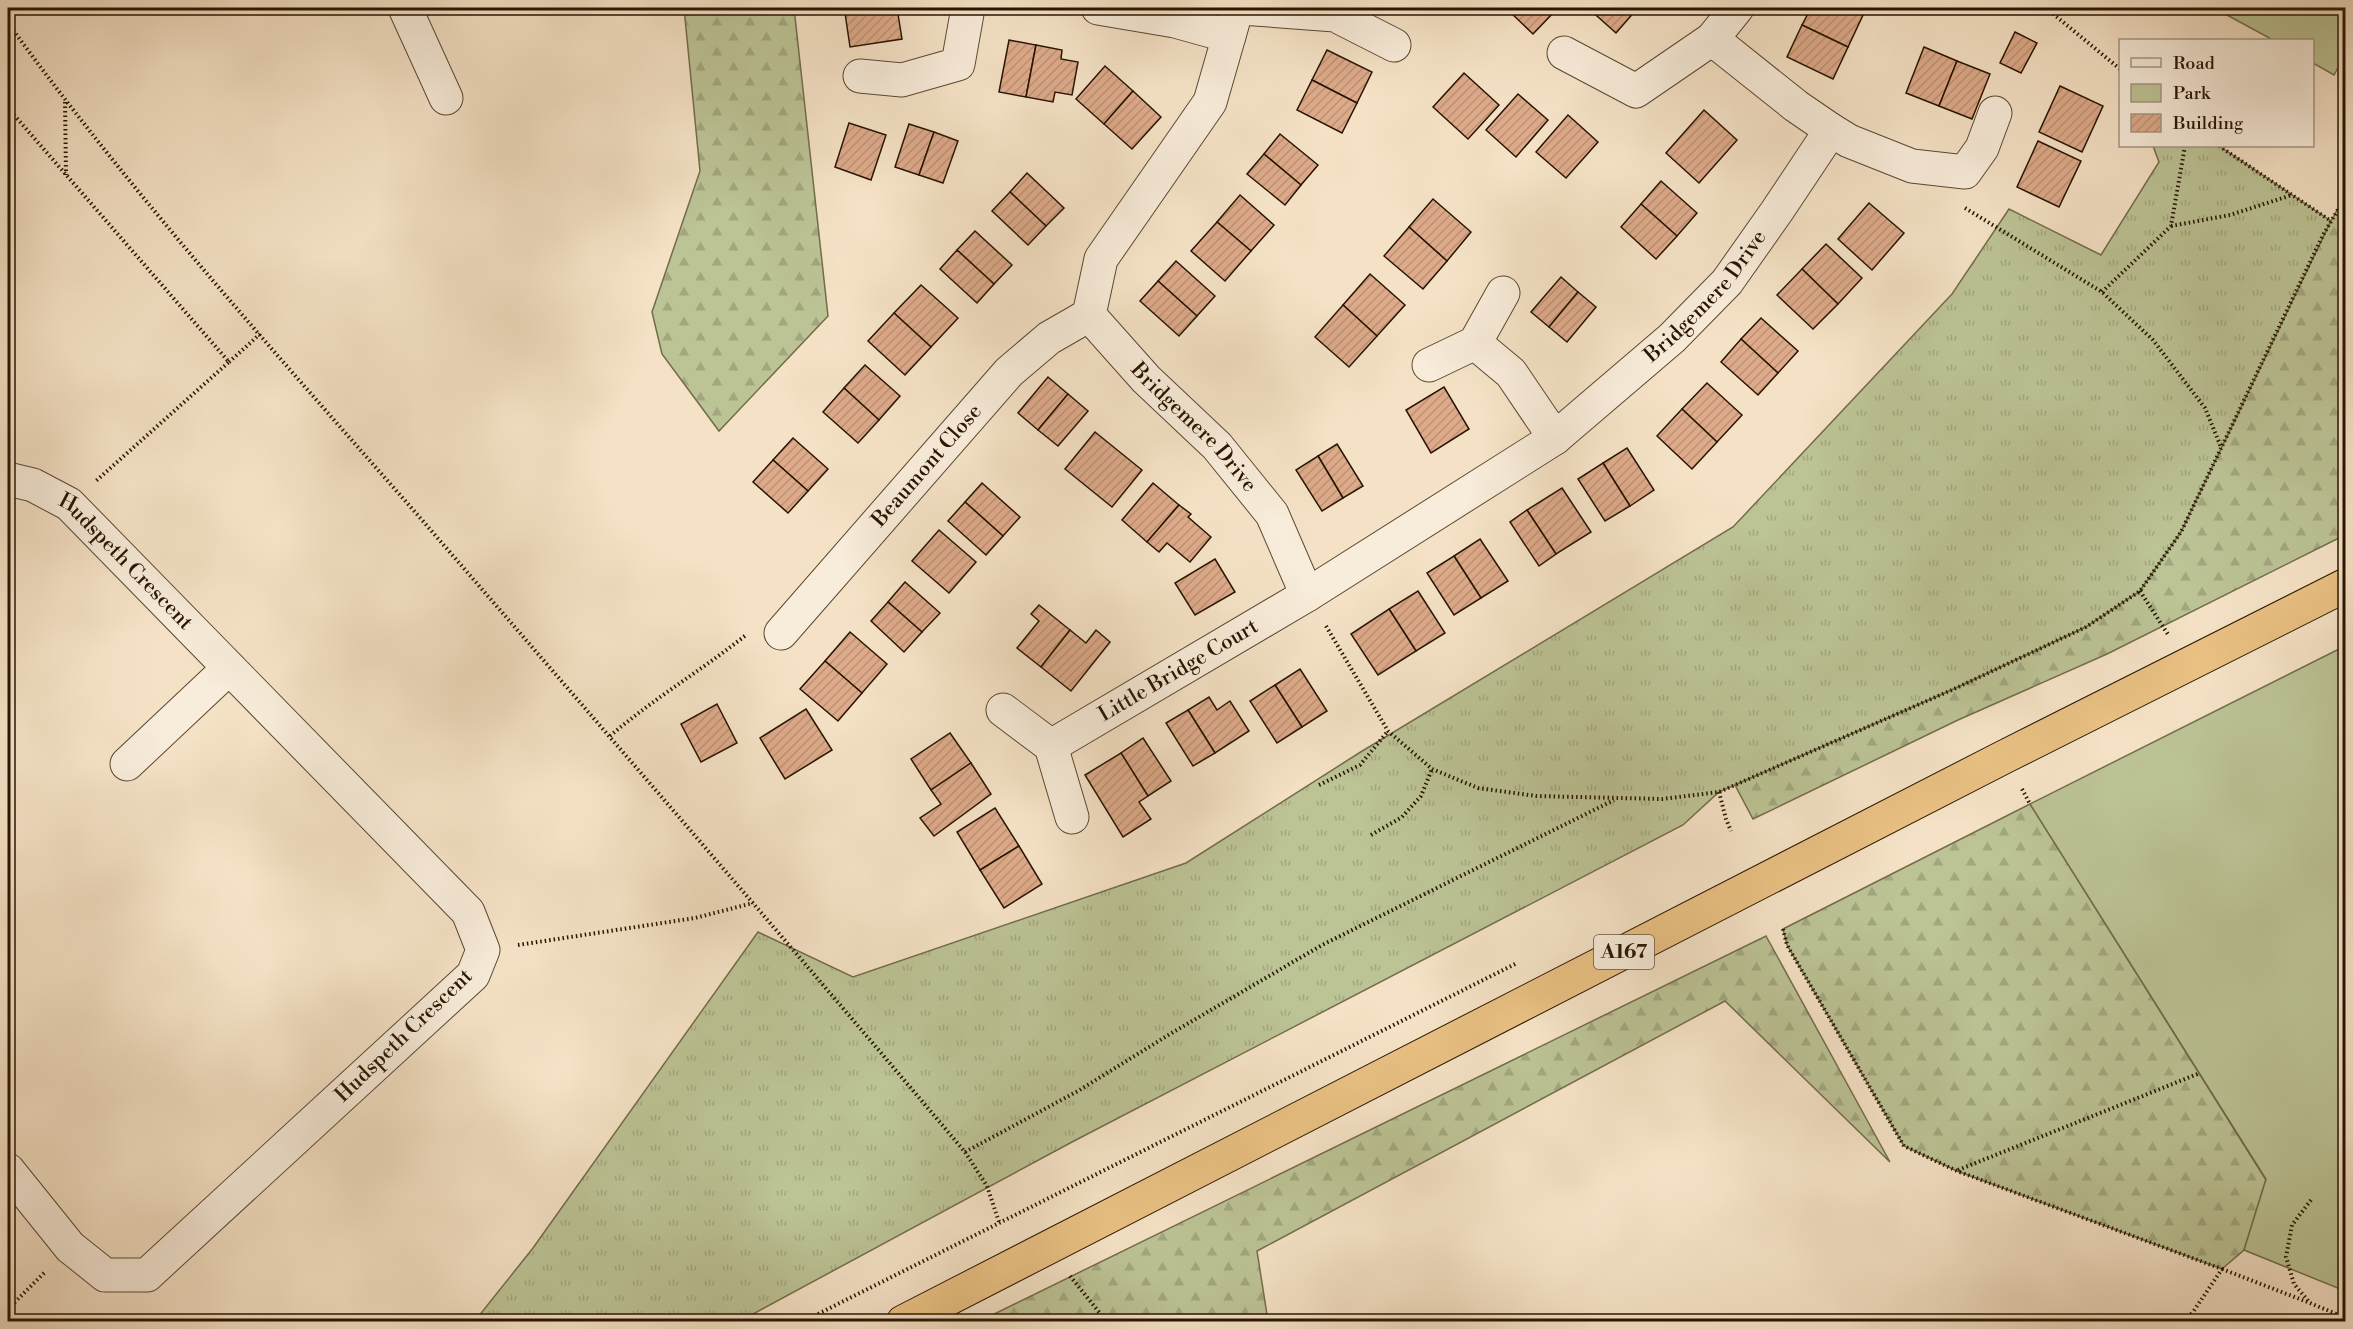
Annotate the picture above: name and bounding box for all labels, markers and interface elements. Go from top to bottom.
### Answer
legend [2119,39,2314,147]
text: Road [2173,52,2216,75]
text: Park [2173,82,2212,105]
text: Building [2172,112,2244,135]
street label: Bridgemere Drive [1638,225,1772,369]
street label: Bridgemere Drive [1124,357,1262,498]
street label: Beaumont Close [866,399,988,533]
street label: Hudspeth Crescent [54,488,199,636]
street label: Little Bridge Court [1094,613,1263,728]
road number: A167 [1594,935,1654,969]
street label: Hudspeth Crescent [330,963,479,1108]

